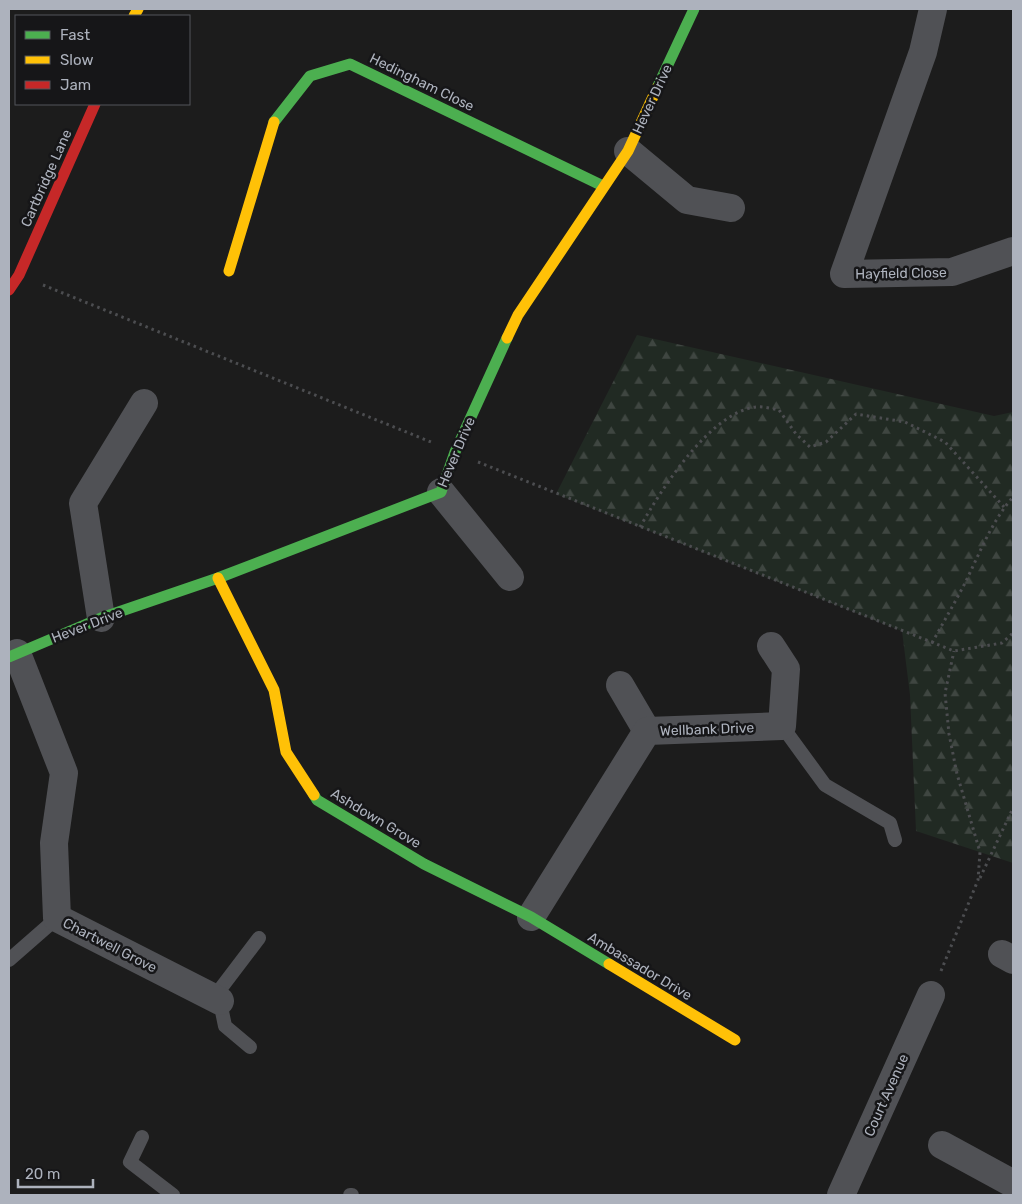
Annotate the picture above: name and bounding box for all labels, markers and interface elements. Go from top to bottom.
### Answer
legend [15,15,190,105]
text: Fast [60,26,90,44]
street label: Hedingham Close [367,50,477,115]
text: Slow [60,51,93,69]
street label: Hever Drive [629,61,676,137]
text: Jam [60,76,91,94]
street label: Cartbridge Lane [17,127,76,230]
street label: Hayfield Close [855,264,947,283]
street label: Hever Drive [434,414,479,490]
street label: Hever Drive [49,604,125,647]
street label: Wellbank Drive [660,719,755,740]
street label: Ashdown Grove [328,785,424,852]
street label: Chartwell Grove [60,914,160,977]
street label: Ambassador Drive [585,929,695,1004]
street label: Court Avenue [861,1051,912,1139]
scale bar [18,1156,92,1188]
text: 20 m [25,1165,60,1183]

